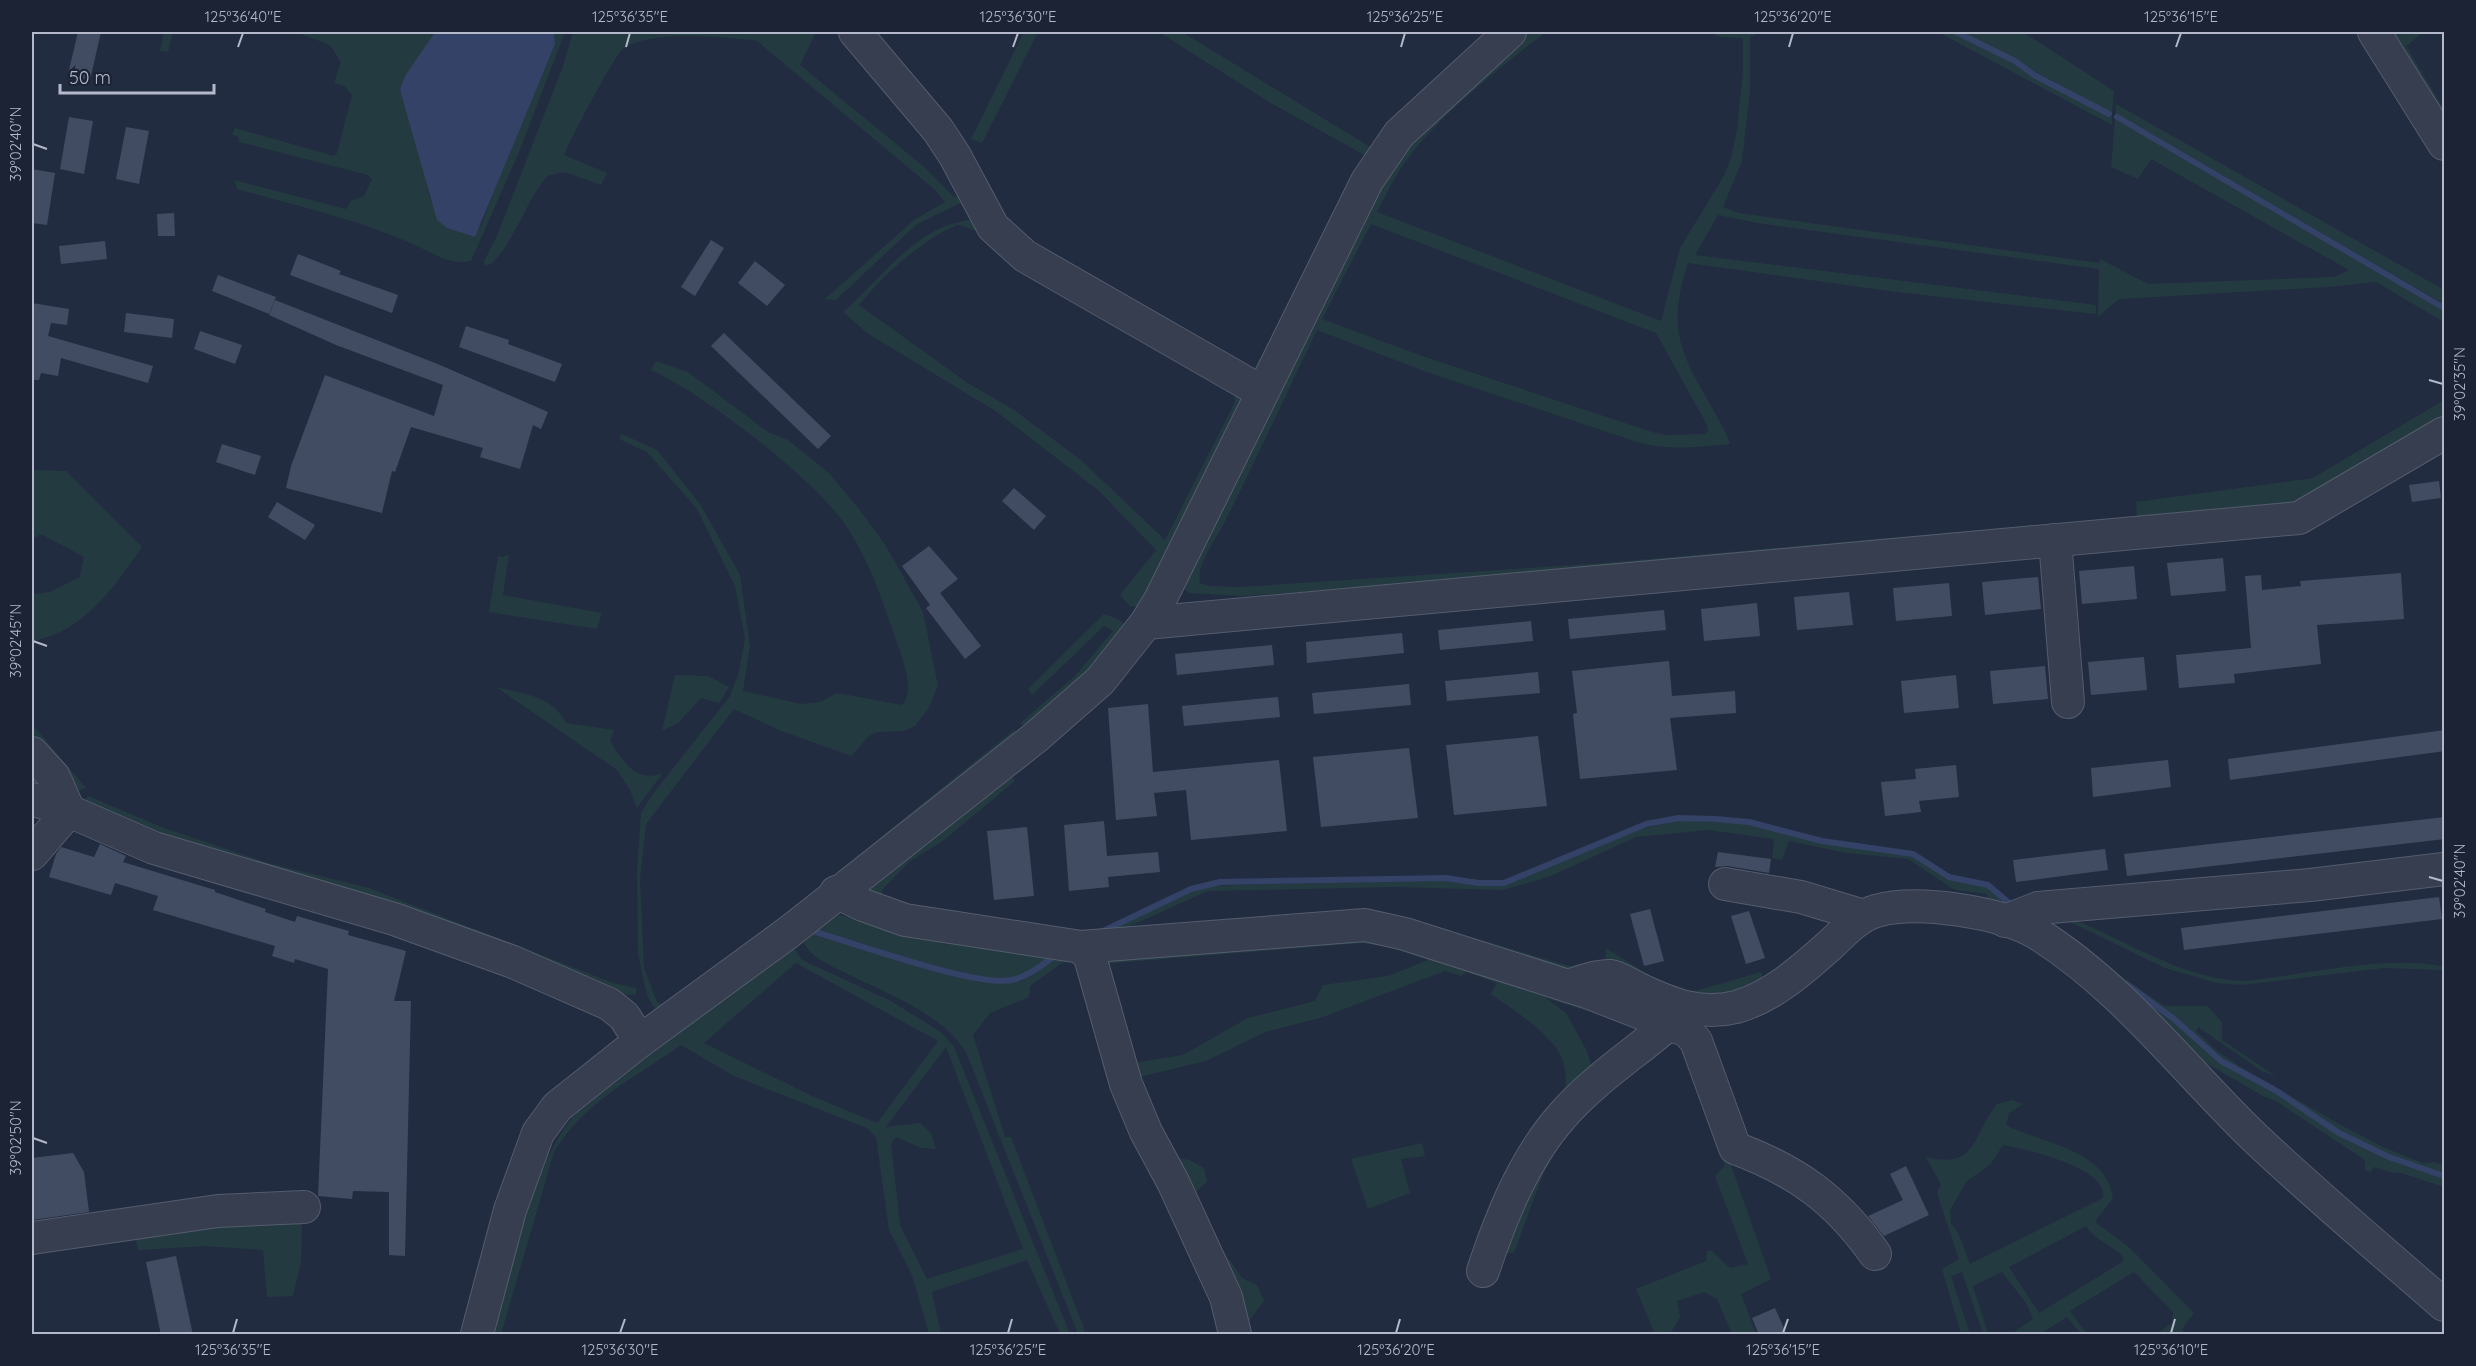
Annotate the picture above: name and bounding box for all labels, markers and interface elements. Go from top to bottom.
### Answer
text: 125°36'40"E [205,7,281,26]
text: 125°36'35"E [592,7,668,26]
text: 125°36'30"E [980,7,1056,26]
text: 125°36'25"E [1367,7,1443,26]
text: 125°36'20"E [1754,7,1832,26]
text: 125°36'15"E [2144,7,2218,26]
scale bar [60,57,214,95]
text: 50 m [69,66,111,89]
text: 39°02'40"N [6,107,25,181]
text: 39°02'35"N [2450,347,2469,421]
text: 39°02'45"N [6,604,25,678]
text: 39°02'40"N [2450,844,2469,918]
text: 39°02'50"N [6,1100,25,1176]
text: 125°36'35"E [195,1340,271,1359]
text: 125°36'30"E [582,1340,658,1359]
text: 125°36'25"E [970,1340,1046,1359]
text: 125°36'20"E [1357,1340,1435,1359]
text: 125°36'15"E [1746,1340,1820,1359]
text: 125°36'10"E [2134,1340,2208,1359]

